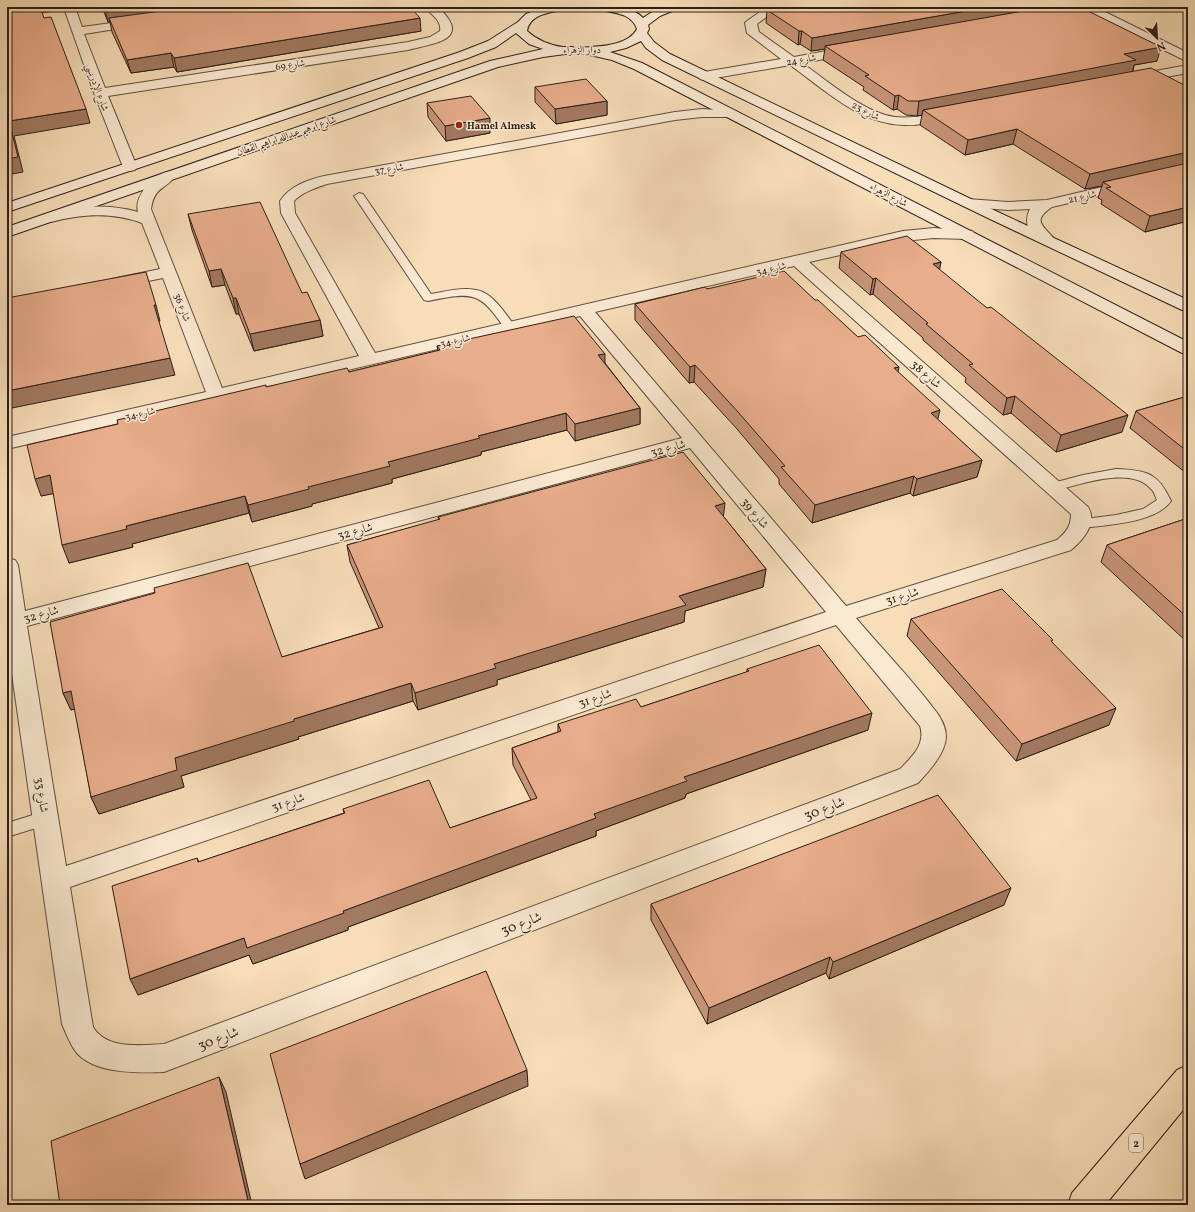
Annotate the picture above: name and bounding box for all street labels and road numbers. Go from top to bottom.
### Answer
street label: دوار الزهراء [563,43,601,57]
street label: شارع 24 [785,50,818,71]
street label: شارع 69 [274,56,306,76]
street label: شارع الإدريسي [80,62,112,114]
street label: شارع 23 [848,98,882,126]
street label: شارع ابرهيم عبدالله ابراهيم القطان [235,112,339,162]
street label: شارع 37 [374,159,405,180]
street label: شارع الزهراء [866,179,910,212]
street label: شارع 21 [1067,187,1098,209]
street label: شارع 34 [755,259,788,281]
street label: شارع 36 [168,291,194,325]
street label: شارع 34 [439,331,472,353]
street label: شارع 38 [905,357,944,394]
street label: شارع 34 [124,404,157,426]
street label: شارع 32 [649,437,688,463]
street label: شارع 39 [735,495,772,534]
street label: شارع 32 [336,520,375,546]
street label: شارع 31 [884,584,922,611]
street label: شارع 32 [22,603,61,629]
street label: شارع 31 [577,686,615,714]
street label: شارع 33 [28,776,52,814]
street label: شارع 31 [270,790,308,818]
street label: شارع 30 [801,793,848,827]
street label: شارع 30 [498,908,545,942]
street label: شارع 30 [195,1023,242,1057]
road number: 2 [1129,1134,1143,1152]

